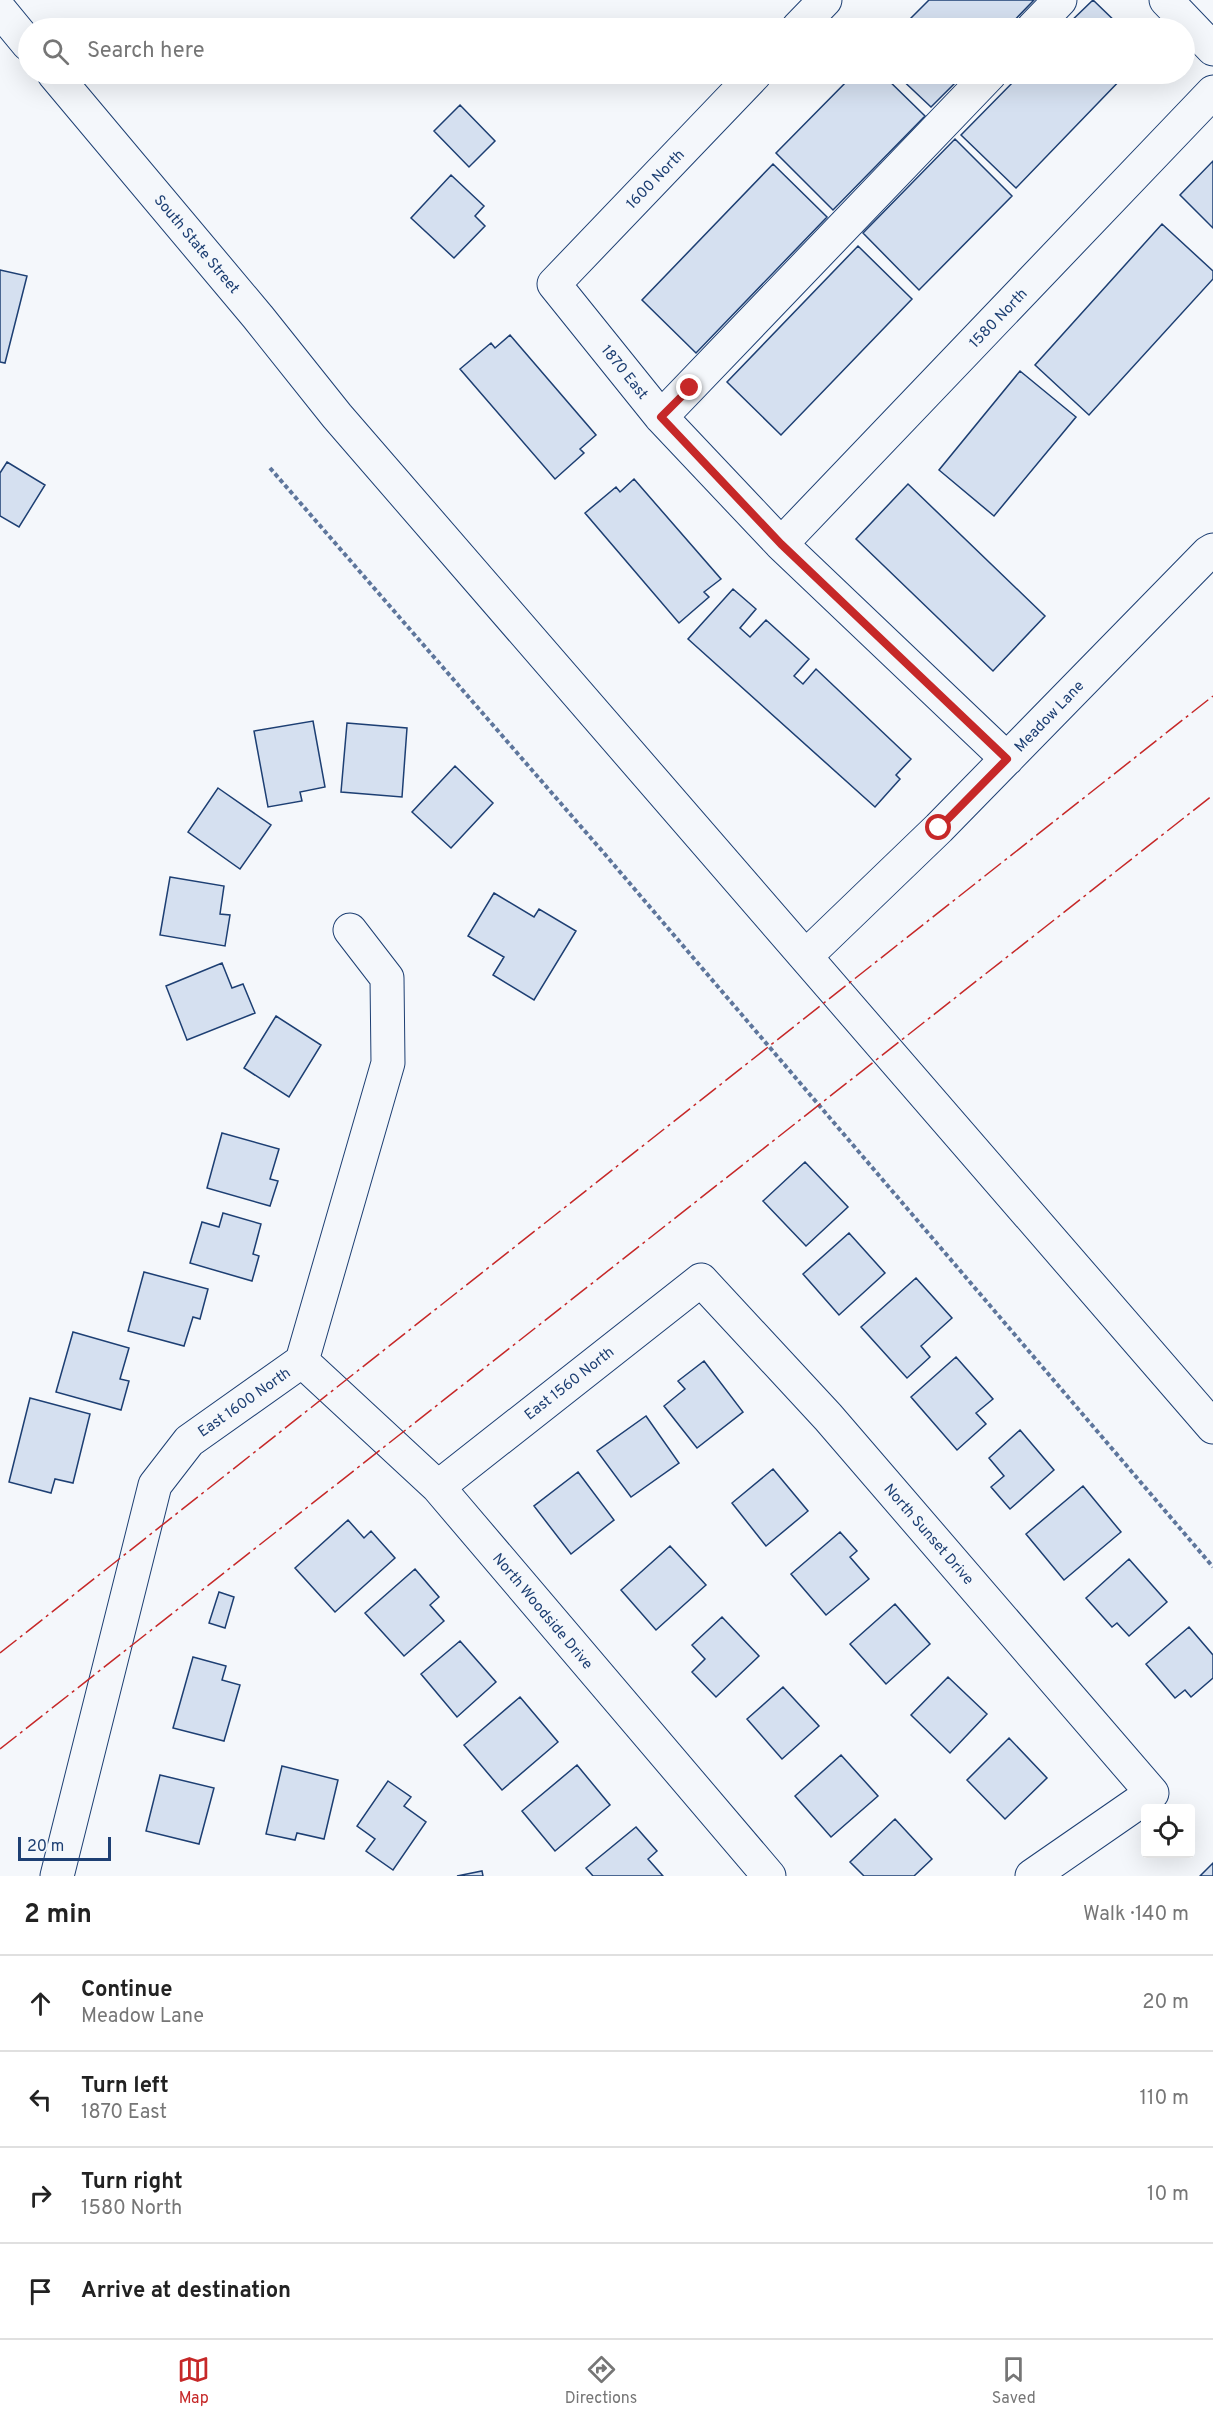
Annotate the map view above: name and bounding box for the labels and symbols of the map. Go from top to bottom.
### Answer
street label: 1600 North [623,146,689,214]
street label: South State Street [149,192,243,298]
street label: 1580 North [966,285,1032,353]
street label: 1870 East [596,342,652,404]
route end [676,374,702,400]
street label: Meadow Lane [1011,677,1089,757]
route start [925,814,951,840]
street label: East 1560 North [521,1343,619,1425]
street label: East 1600 North [195,1364,295,1442]
street label: North Sunset Drive [879,1481,977,1589]
street label: North Woodside Drive [488,1550,596,1674]
scale bar [18,1834,111,1862]

